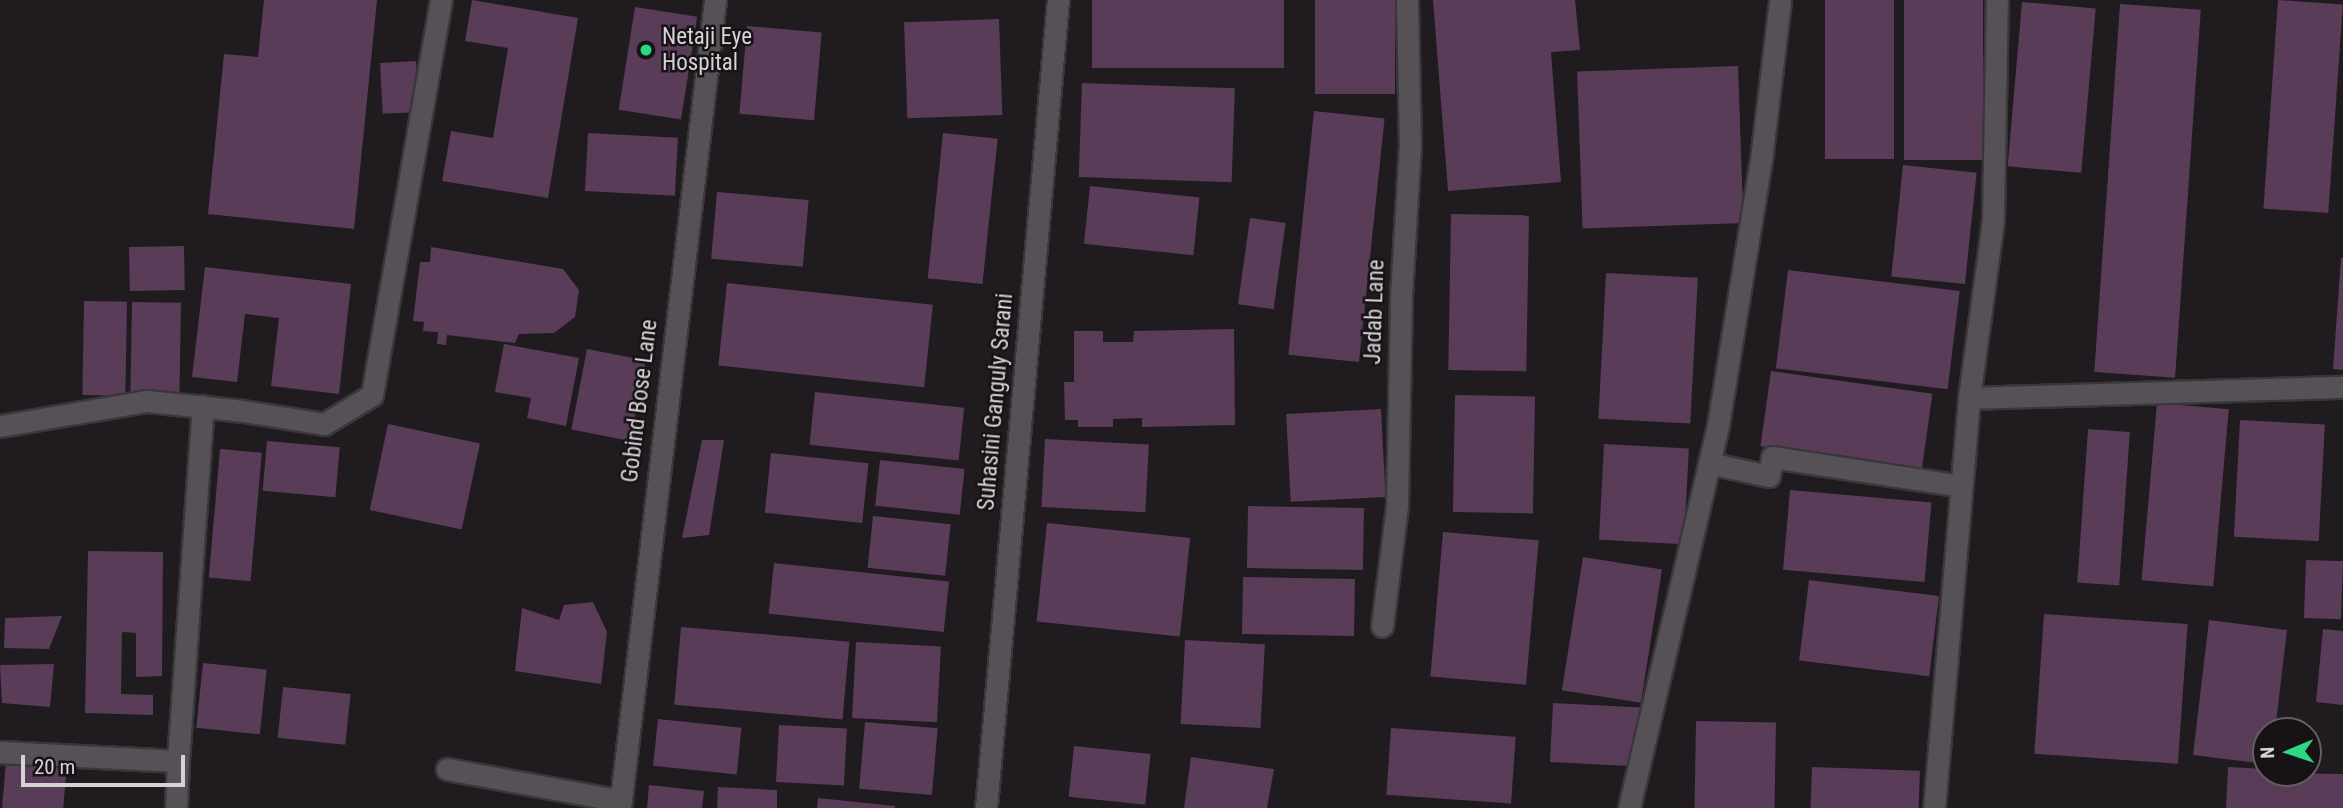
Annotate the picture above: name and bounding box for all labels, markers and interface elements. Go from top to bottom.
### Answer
place label: Netaji Eye Hospital [662,23,752,77]
marker: Netaji Eye Hospital [636,40,656,60]
street label: Jadab Lane [1359,259,1391,365]
street label: Suhasini Ganguly Sarani [973,292,1019,512]
street label: Gobind Bose Lane [616,318,664,484]
north arrow [2252,717,2322,787]
scale bar [24,742,189,786]
text: N [2256,746,2279,759]
text: 20 m [34,755,75,779]

